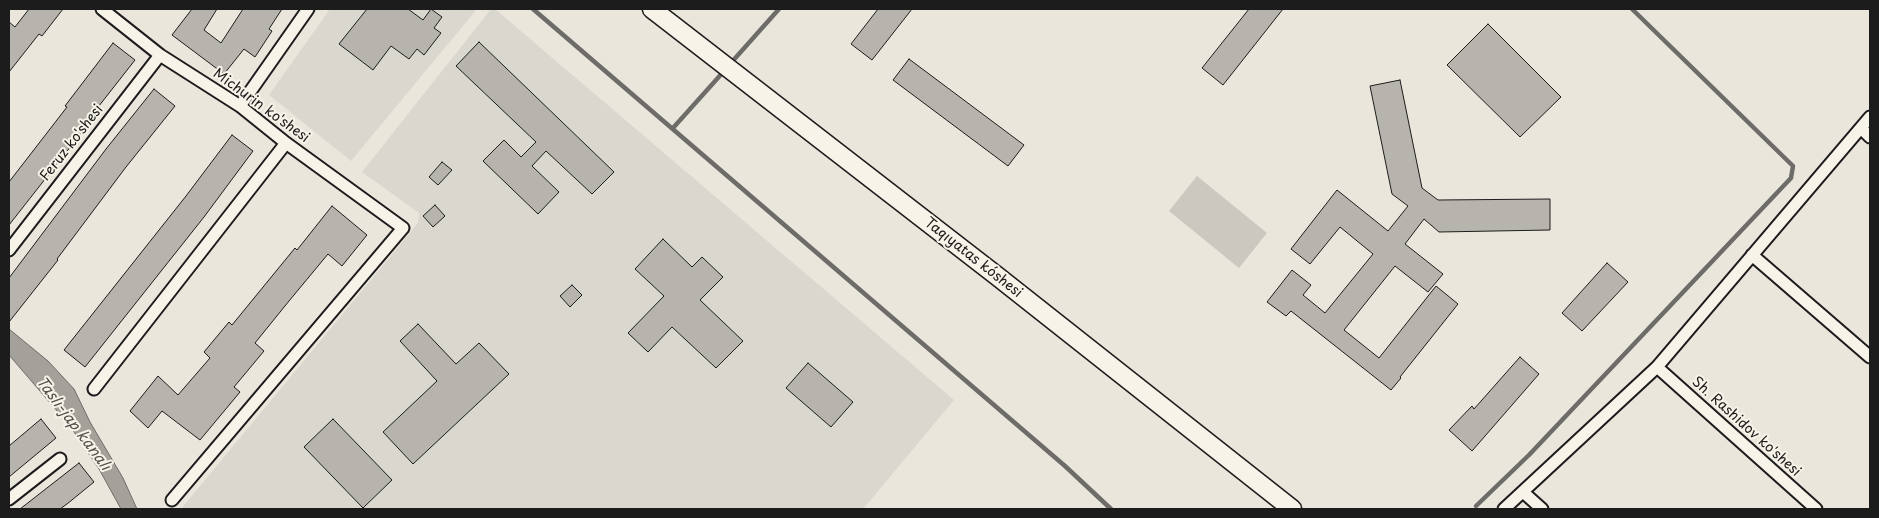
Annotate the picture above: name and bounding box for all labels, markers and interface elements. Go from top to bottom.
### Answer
street label: Michurin ko'shesi [210,65,312,147]
street label: Feruz ko'shesi [37,102,107,184]
street label: Taqıyatas kóshesi [921,215,1025,301]
water label: Taslı-jap kanalı [32,374,114,474]
street label: Sh. Rashidov ko'shesi [1688,374,1804,480]

